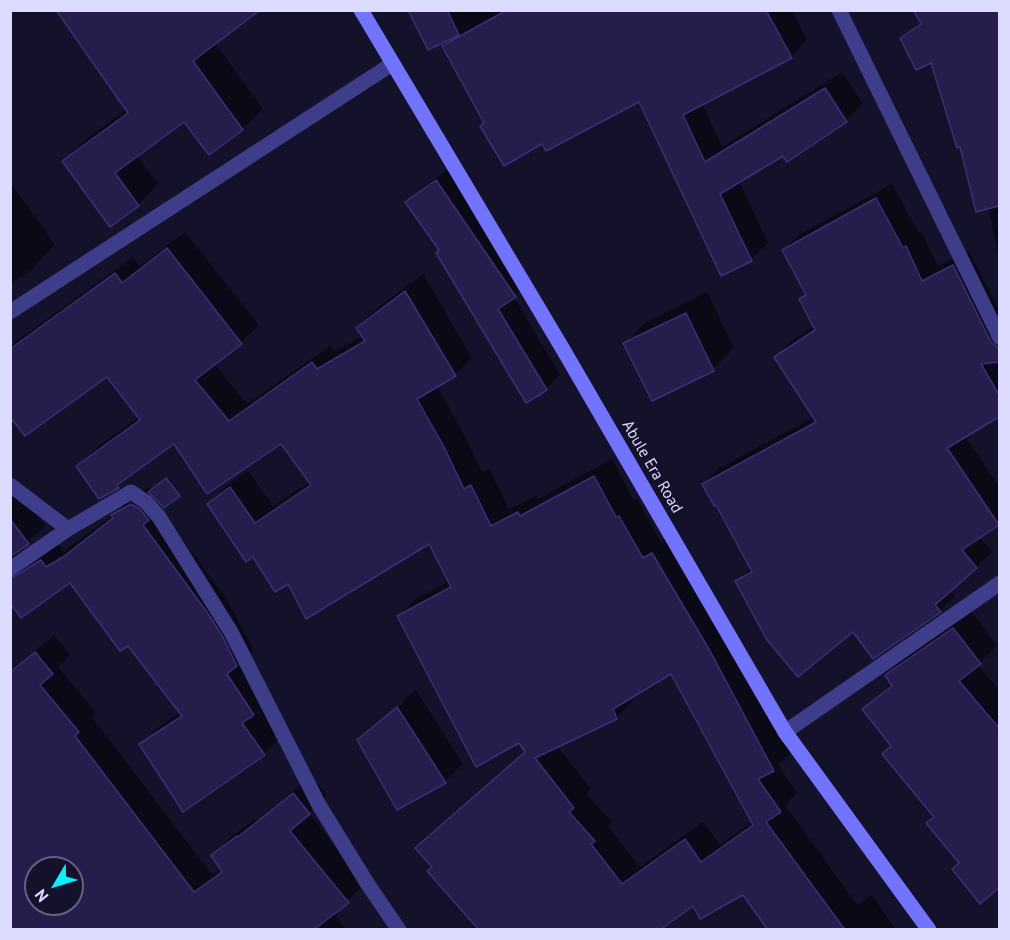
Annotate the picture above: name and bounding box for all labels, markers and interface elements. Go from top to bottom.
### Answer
street label: Abule Era Road [618,417,686,517]
north arrow [24,856,84,916]
text: N [30,886,53,906]

